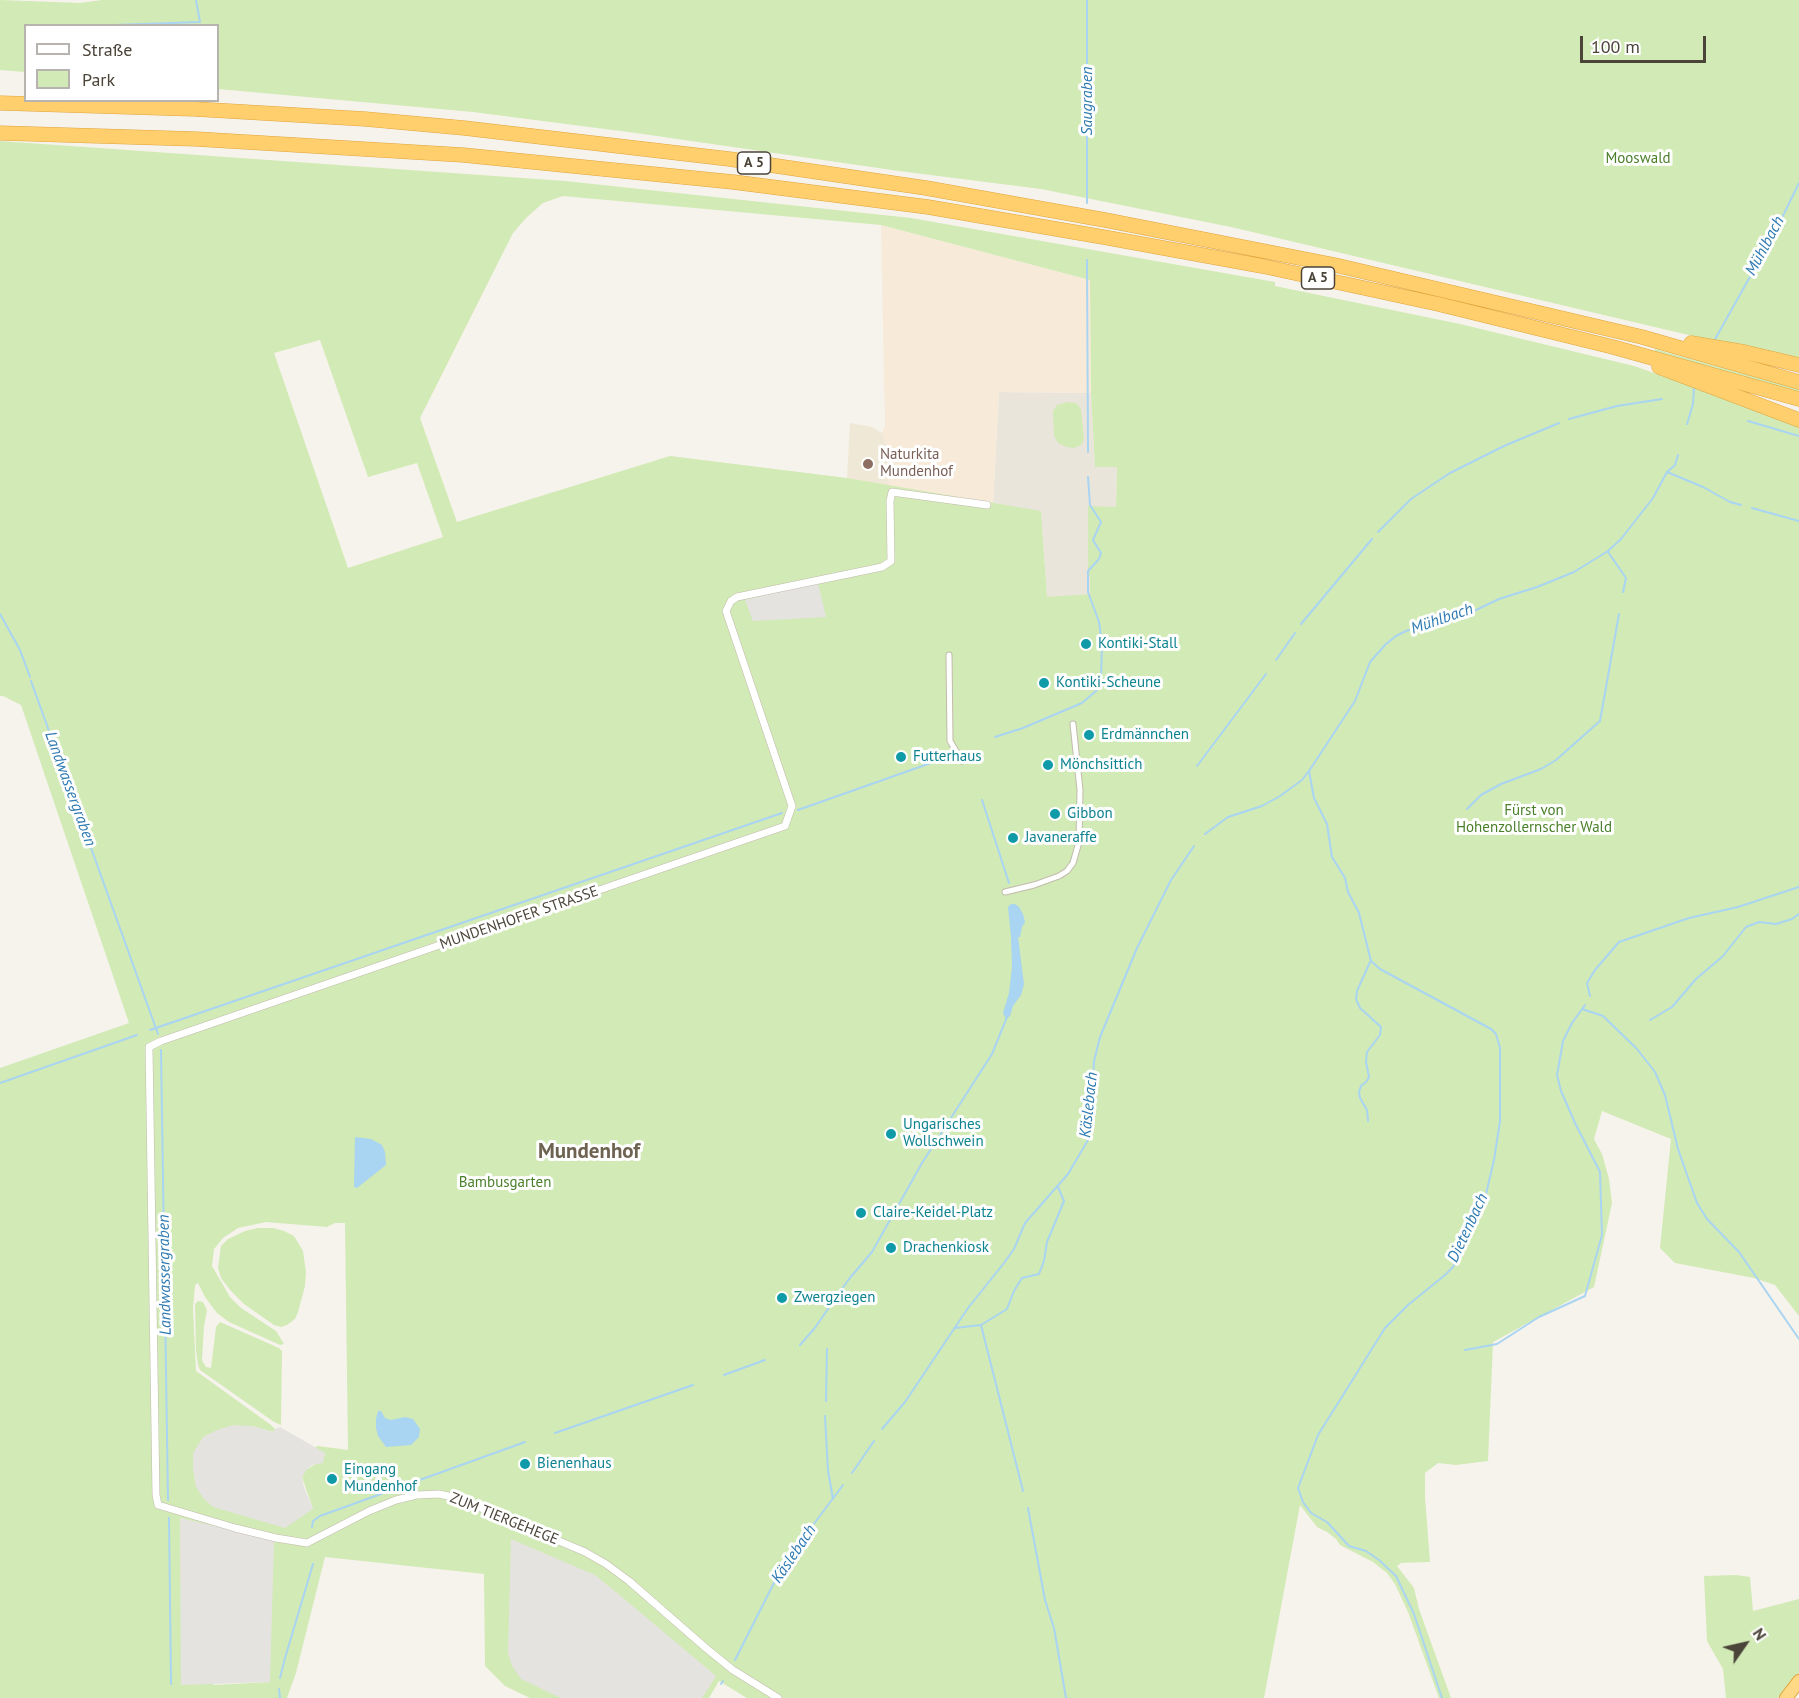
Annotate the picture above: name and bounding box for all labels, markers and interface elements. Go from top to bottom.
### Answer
legend [24,24,219,102]
scale bar [1583,24,1709,62]
text: 100 m [1591,35,1640,58]
text: Straße [82,38,133,61]
water label: Saugraben [1077,66,1097,136]
text: Park [82,68,115,91]
park label: Mooswald [1605,150,1671,168]
road number: A 5 [738,152,771,174]
water label: Mühlbach [1741,213,1789,279]
road number: A 5 [1302,267,1334,289]
place label: Naturkita Mundenhof [880,446,953,481]
marker: Naturkita Mundenhof [861,457,875,471]
water label: Mühlbach [1408,599,1476,639]
place label: Kontiki-Stall [1098,635,1178,653]
marker: Kontiki-Stall [1079,637,1093,651]
place label: Kontiki-Scheune [1056,674,1161,692]
marker: Kontiki-Scheune [1037,676,1051,690]
place label: Erdmännchen [1101,726,1189,744]
marker: Erdmännchen [1082,728,1096,742]
water label: Landwassergraben [40,729,100,849]
place label: Futterhaus [913,748,982,766]
marker: Futterhaus [894,750,908,764]
place label: Mönchsittich [1060,756,1143,774]
marker: Mönchsittich [1041,758,1055,772]
park label: Fürst von Hohenzollernscher Wald [1456,802,1612,837]
place label: Gibbon [1067,805,1113,823]
marker: Gibbon [1048,807,1062,821]
place label: Javaneraffe [1025,829,1097,847]
marker: Javaneraffe [1006,831,1020,845]
street label: MUNDENHOFER STRASSE [437,882,601,954]
water label: Käslebach [1076,1071,1102,1139]
place label: Ungarisches Wollschwein [903,1116,984,1151]
marker: Ungarisches Wollschwein [884,1127,898,1141]
district label: Mundenhof [538,1139,640,1165]
park label: Bambusgarten [459,1174,551,1192]
water label: Dietenbach [1444,1191,1492,1265]
place label: Claire-Keidel-Platz [873,1204,993,1222]
marker: Claire-Keidel-Platz [854,1206,868,1220]
water label: Landwassergraben [154,1214,176,1336]
place label: Drachenkiosk [903,1239,989,1257]
marker: Drachenkiosk [884,1241,898,1255]
place label: Zwergziegen [794,1289,875,1307]
marker: Zwergziegen [775,1291,789,1305]
place label: Bienenhaus [537,1455,611,1473]
marker: Bienenhaus [518,1457,532,1471]
place label: Eingang Mundenhof [344,1461,417,1496]
marker: Eingang Mundenhof [325,1472,339,1486]
street label: ZUM TIERGEHEGE [447,1489,561,1549]
water label: Käslebach [768,1521,820,1587]
north arrow [1715,1614,1775,1674]
text: N [1749,1624,1771,1644]

